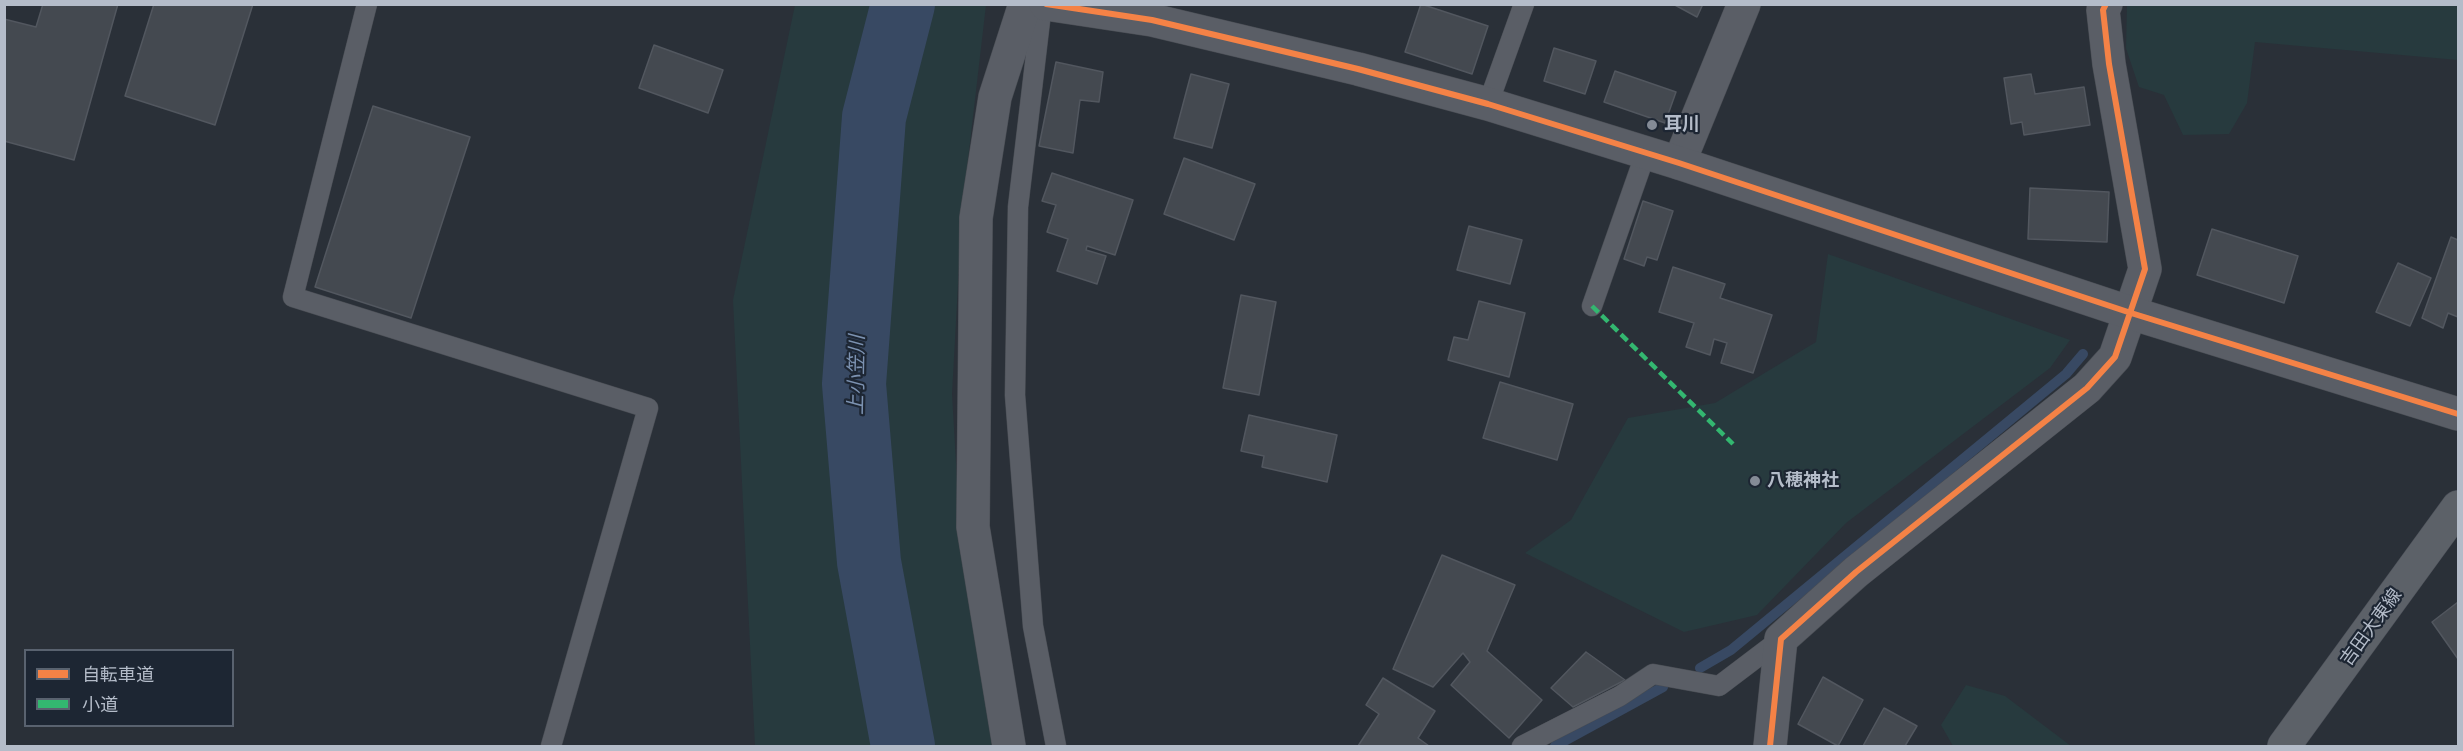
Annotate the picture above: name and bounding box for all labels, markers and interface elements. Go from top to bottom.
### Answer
place label: 耳川 [1664,114,1700,136]
marker: 耳川 [1645,118,1659,132]
water label: 上小笠川 [845,335,871,415]
place label: 八穂神社 [1767,470,1839,492]
marker: 八穂神社 [1748,474,1762,488]
street label: 吉田大東線 [2337,585,2407,671]
legend [24,649,234,727]
text: 自転車道 [82,662,154,687]
text: 小道 [82,692,118,717]

